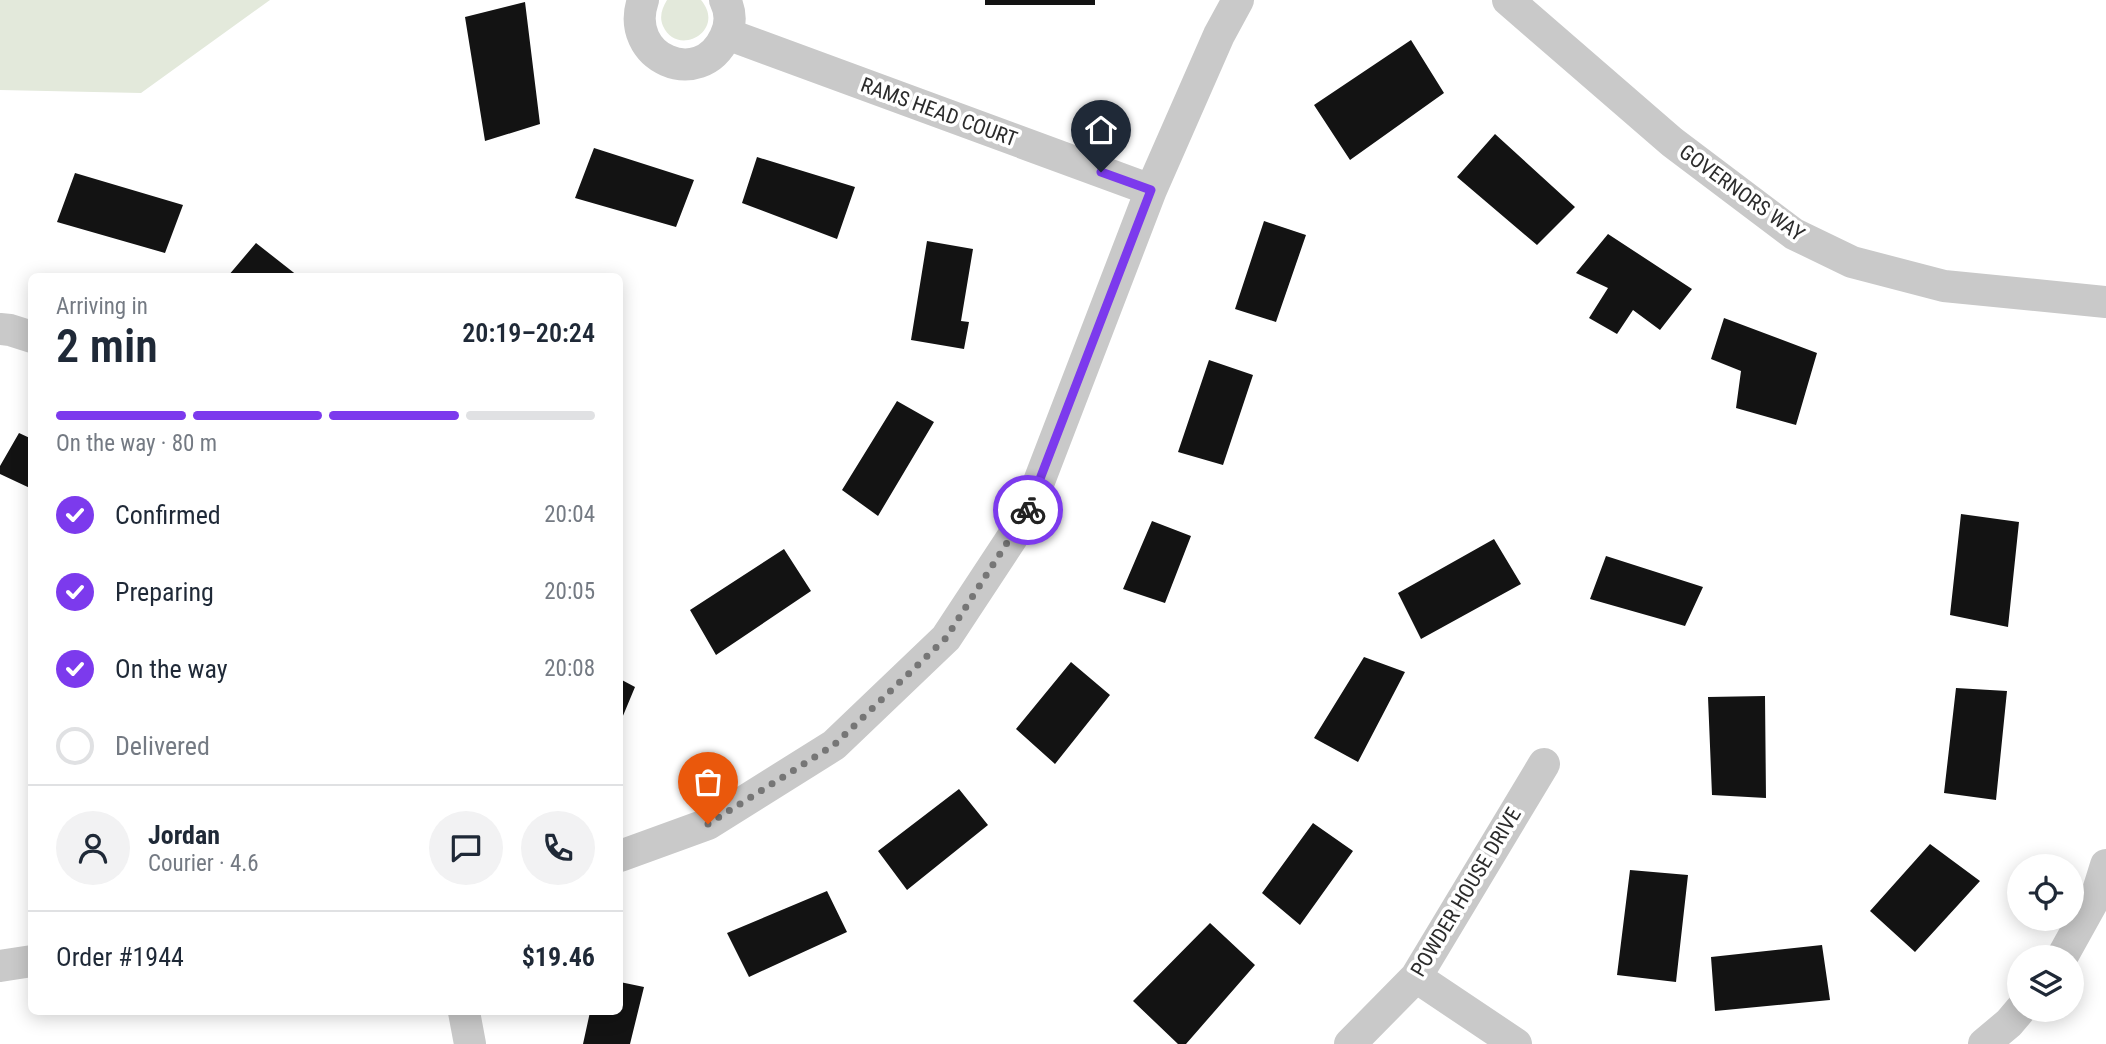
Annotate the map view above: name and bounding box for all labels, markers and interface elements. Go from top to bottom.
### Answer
street label: RAMS HEAD COURT [857,73,1021,151]
pin [1071,100,1131,172]
icon: home [1082,111,1120,149]
street label: GOVERNORS WAY [1675,140,1809,246]
text: Arriving in [56,293,148,320]
text: 20:19–20:24 [462,318,595,348]
text: 2 min [56,319,158,373]
text: On the way · 80 m [56,430,217,457]
courier [993,475,1063,545]
icon: bike [1009,491,1047,529]
icon: check [56,496,94,534]
text: Confirmed [115,500,221,530]
text: 20:04 [544,501,595,528]
icon: check [56,573,94,611]
text: Preparing [115,577,214,607]
text: 20:05 [544,578,595,605]
icon: check [56,650,94,688]
text: On the way [115,654,228,684]
text: 20:08 [544,655,595,682]
text: Delivered [115,731,210,761]
pin [678,752,738,824]
icon: bag [689,763,727,801]
street label: POWDER HOUSE DRIVE [1406,803,1526,981]
button: person [56,811,130,885]
button: chat [429,811,503,885]
button: phone [521,811,595,885]
text: Jordan [148,820,220,850]
text: Courier · 4.6 [148,850,259,877]
map controls [2007,854,2084,1022]
button: locate [2007,854,2084,931]
text: Order #1944 [56,942,184,972]
text: $19.46 [522,942,595,972]
button: layers [2007,945,2084,1022]

